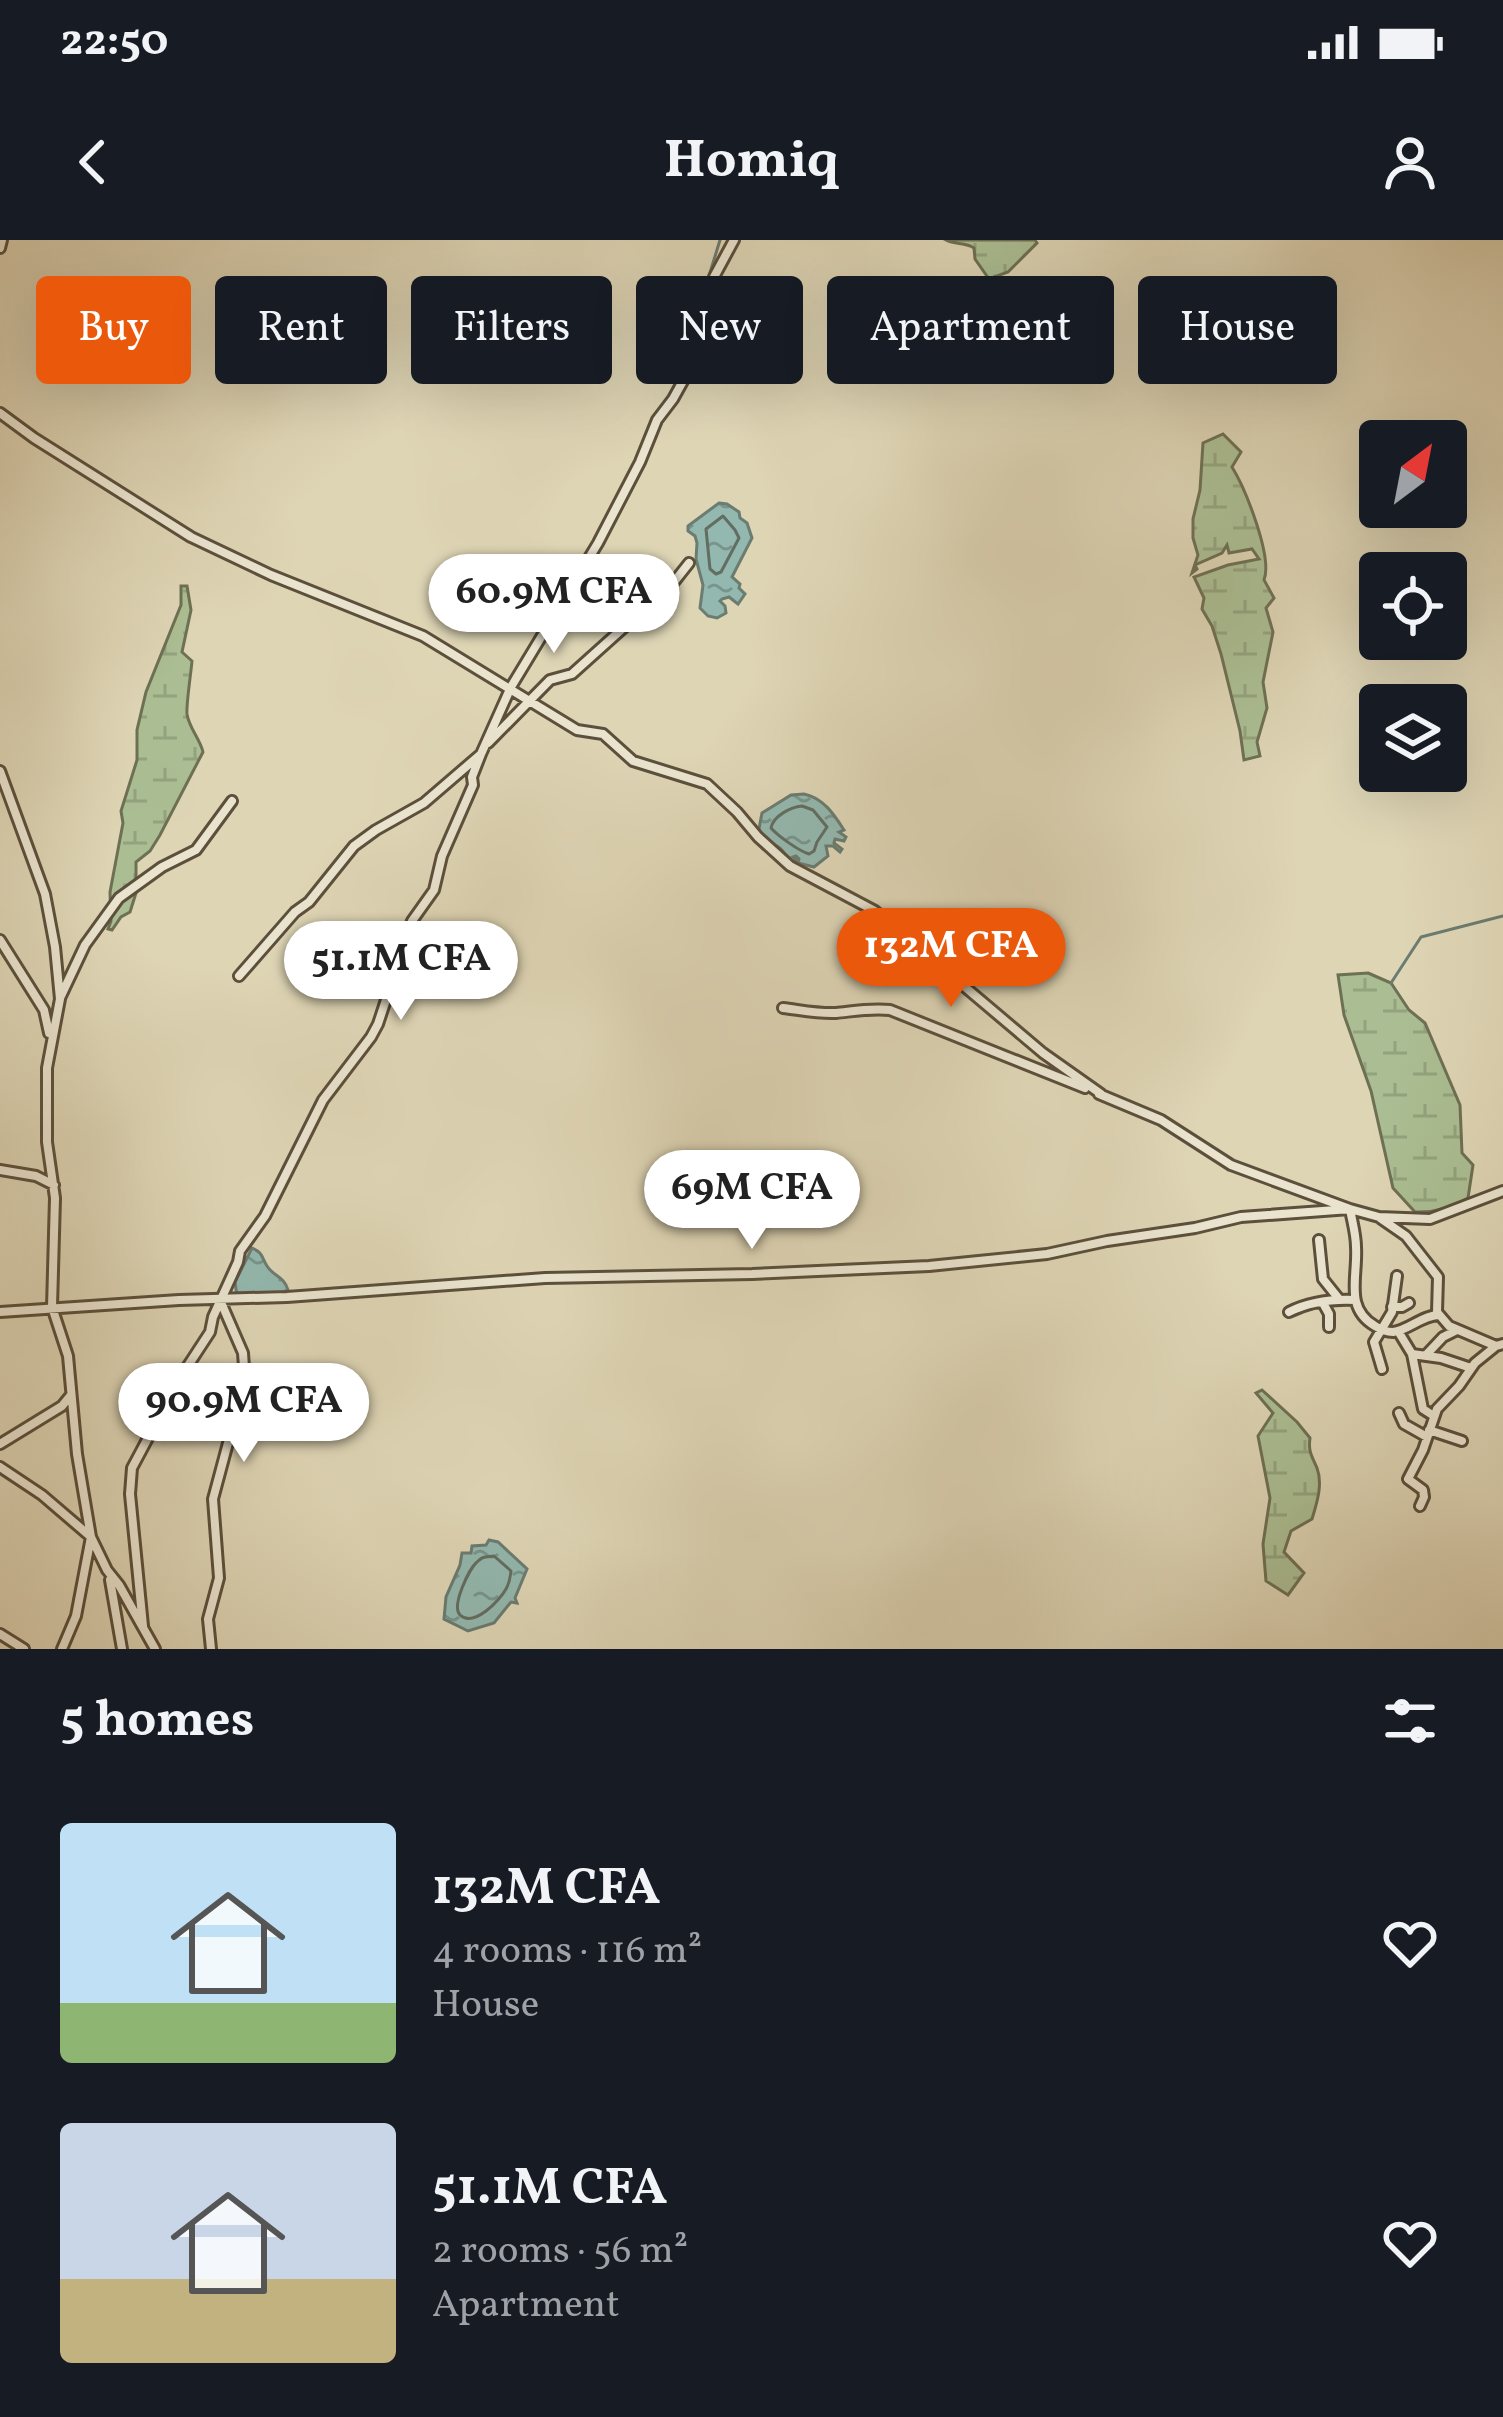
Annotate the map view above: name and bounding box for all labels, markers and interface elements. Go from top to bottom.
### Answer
text: 22:50 [60,11,169,74]
text: Homiq [664,125,839,200]
icon: back [60,129,126,195]
icon: person [1377,129,1443,195]
chip: Buy [36,276,191,384]
chip: Rent [215,276,387,384]
chip: Filters [411,276,612,384]
chip: New [636,276,803,384]
chip: Apartment [827,276,1114,384]
chip: House [1138,276,1337,384]
north arrow [1359,420,1467,528]
map controls [1359,420,1467,792]
button: locate [1359,552,1467,660]
pin: 60.9M CFA [417,554,691,656]
text: 60.9M CFA [456,566,653,620]
button: layers [1359,684,1467,792]
pin: 132M CFA [827,908,1075,1010]
text: 132M CFA [864,920,1038,974]
pin: 51.1M CFA [264,921,538,1023]
text: 51.1M CFA [311,933,491,987]
pin: 69M CFA [641,1150,863,1252]
text: 69M CFA [671,1162,833,1216]
pin: 90.9M CFA [107,1363,381,1465]
text: 90.9M CFA [145,1375,343,1429]
text: 5 homes [60,1686,254,1757]
icon: filters [1377,1688,1443,1754]
text: 132M CFA [432,1854,661,1925]
icon: home [156,1871,300,2015]
icon: heart [1377,1910,1443,1976]
text: 4 rooms · 116 m² [432,1925,702,1979]
text: House [432,1979,539,2033]
text: 51.1M CFA [432,2154,668,2225]
icon: home [156,2171,300,2315]
icon: heart [1377,2210,1443,2276]
text: 2 rooms · 56 m² [432,2225,688,2279]
text: Apartment [432,2279,620,2333]

